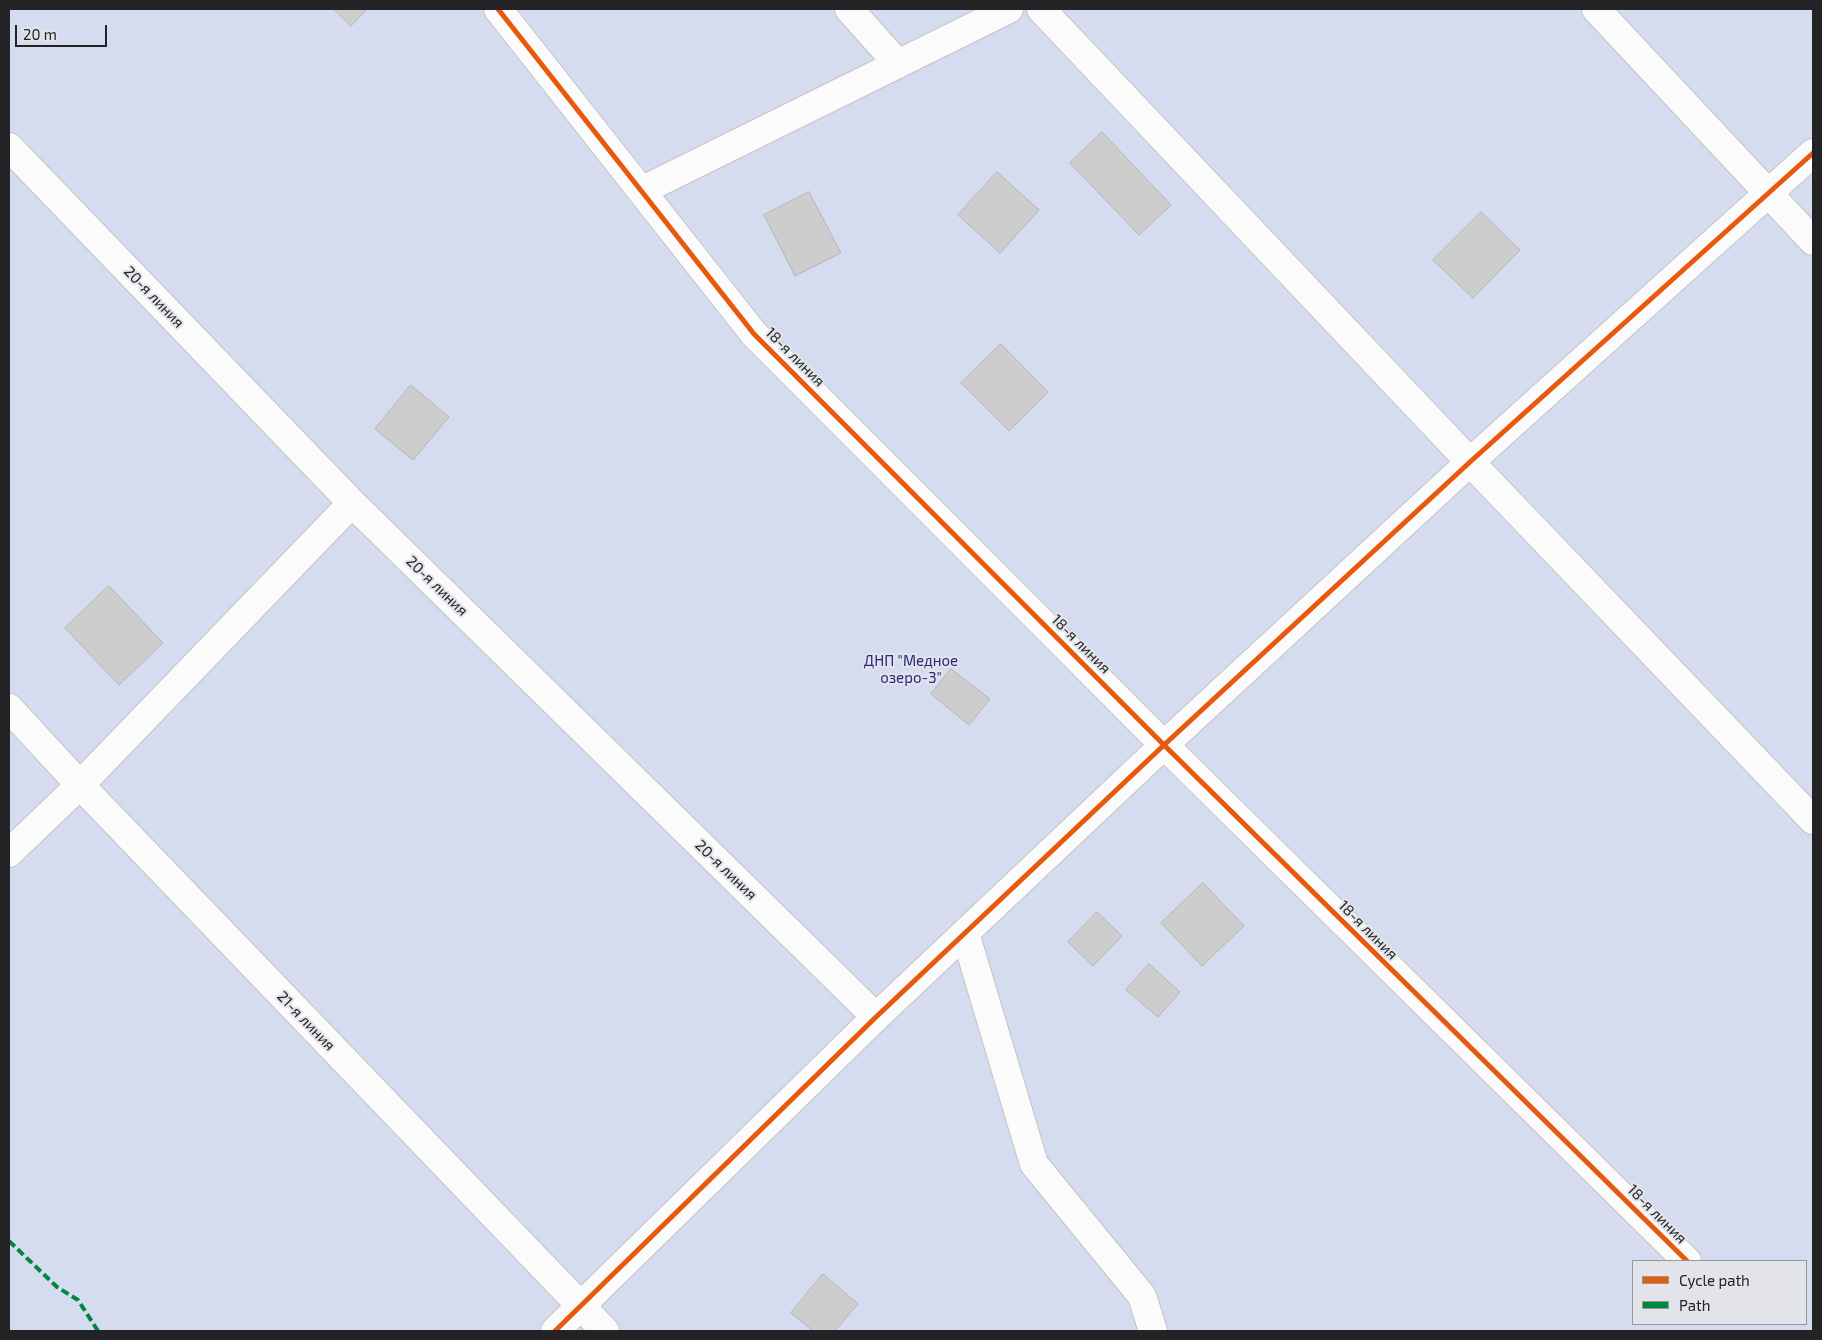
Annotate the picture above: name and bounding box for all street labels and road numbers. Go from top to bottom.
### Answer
street label: 20-я линия [120,262,188,332]
street label: 18-я линия [762,324,828,390]
street label: 20-я линия [402,552,472,620]
street label: 18-я линия [1048,611,1114,677]
street label: 20-я линия [691,836,761,904]
street label: 18-я линия [1335,897,1401,963]
street label: 21-я линия [273,988,339,1054]
street label: 18-я линия [1624,1181,1690,1247]

